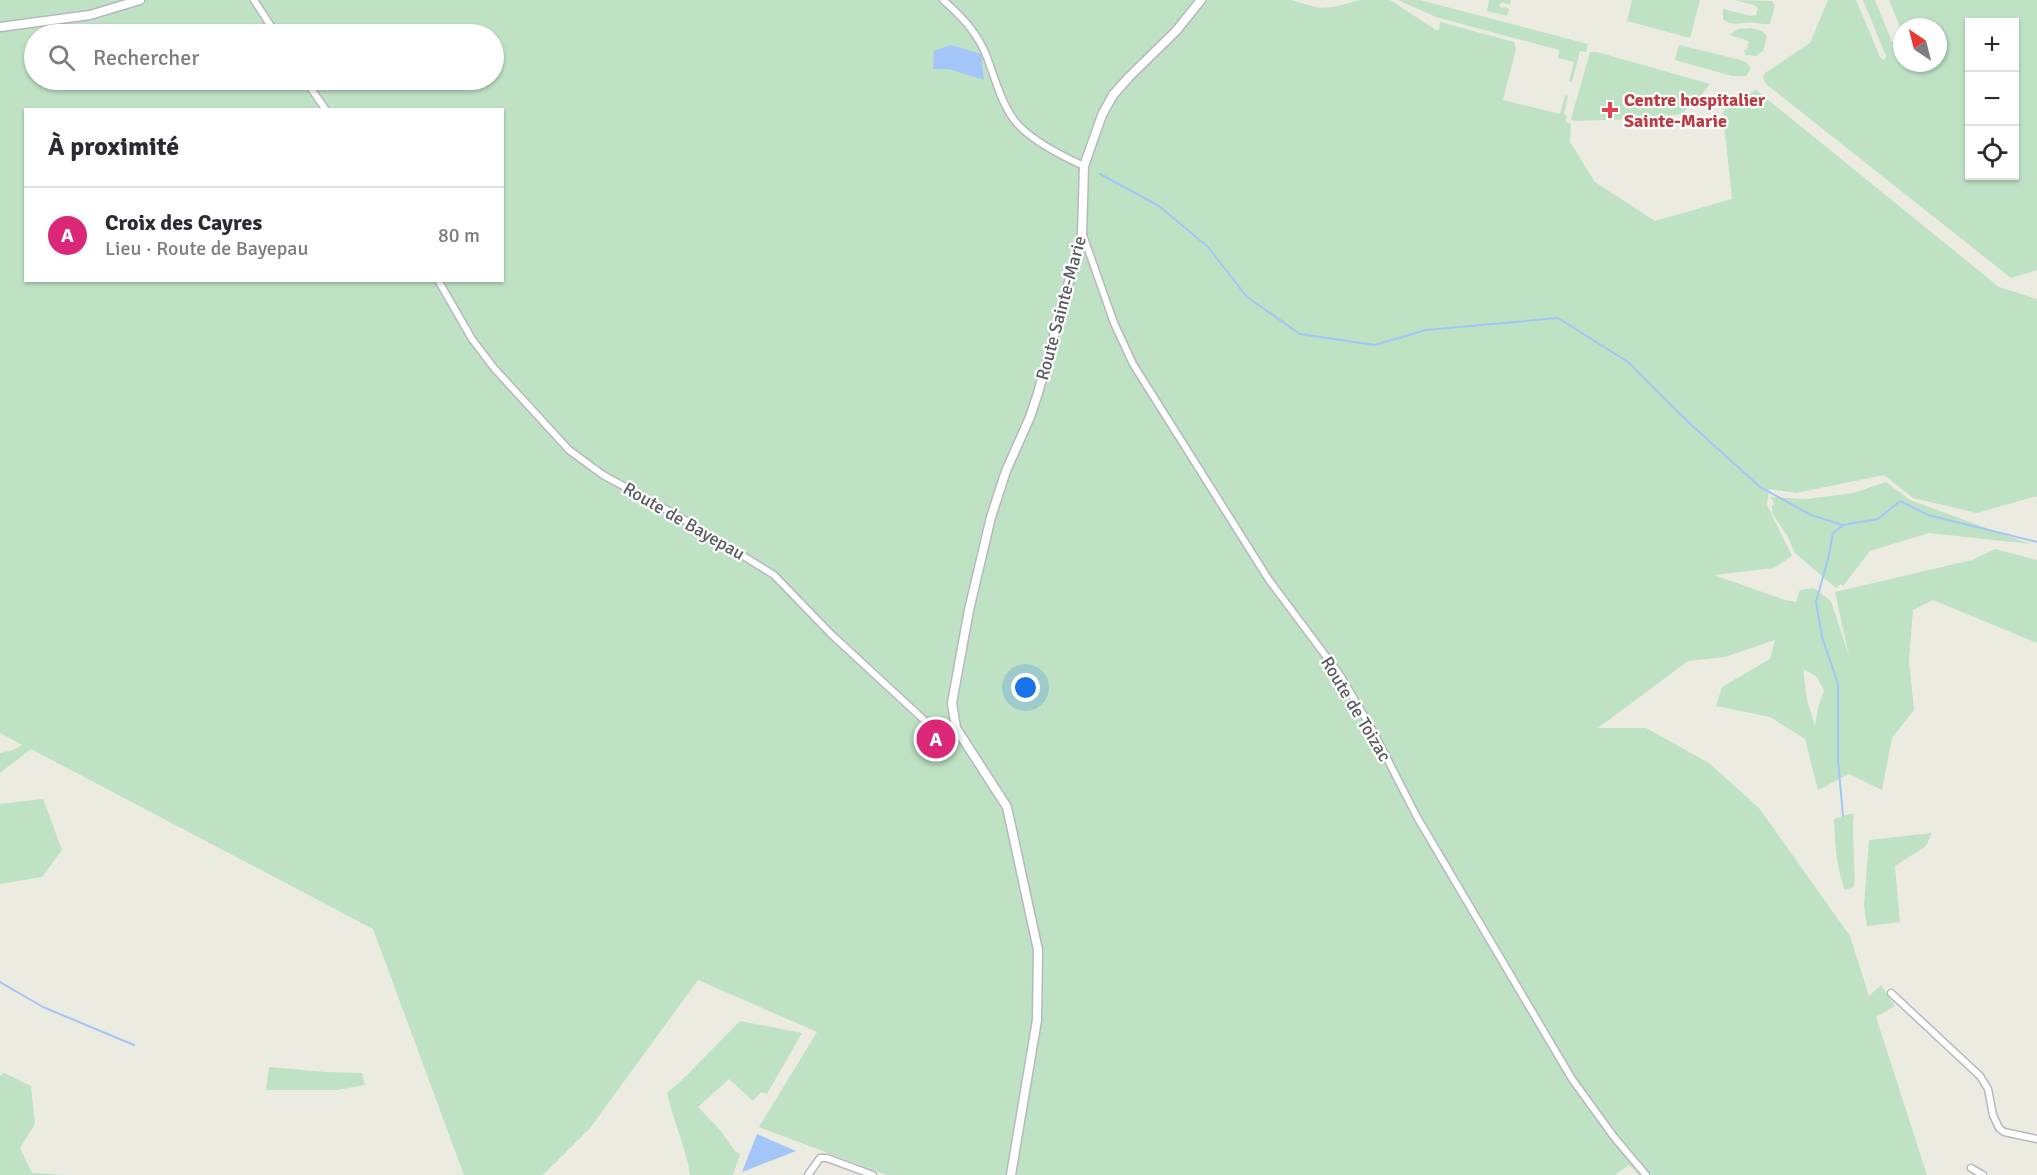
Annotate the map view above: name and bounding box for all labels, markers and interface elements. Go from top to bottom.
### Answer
north arrow [1893,18,1947,72]
map controls [1965,18,2019,180]
button: + [1965,18,2019,72]
search box [24,24,504,90]
icon: search [45,41,78,74]
text: Rechercher [93,44,199,71]
button: − [1965,72,2019,126]
place label: Centre hospitalier Sainte-Marie [1624,89,1766,132]
marker: Centre hospitalier Sainte-Marie [1601,101,1619,119]
button: locate [1965,126,2019,180]
text: À proximité [48,131,179,163]
text: Croix des Cayres [105,209,262,236]
text: A [61,223,74,248]
text: 80 m [438,223,480,248]
street label: Route Sainte-Marie [1031,233,1091,383]
text: Lieu · Route de Bayepau [105,236,308,261]
street label: Route de Bayepau [619,477,749,565]
street label: Route de Toizac [1316,653,1396,765]
your location [1011,673,1040,702]
pin: A [916,716,956,762]

